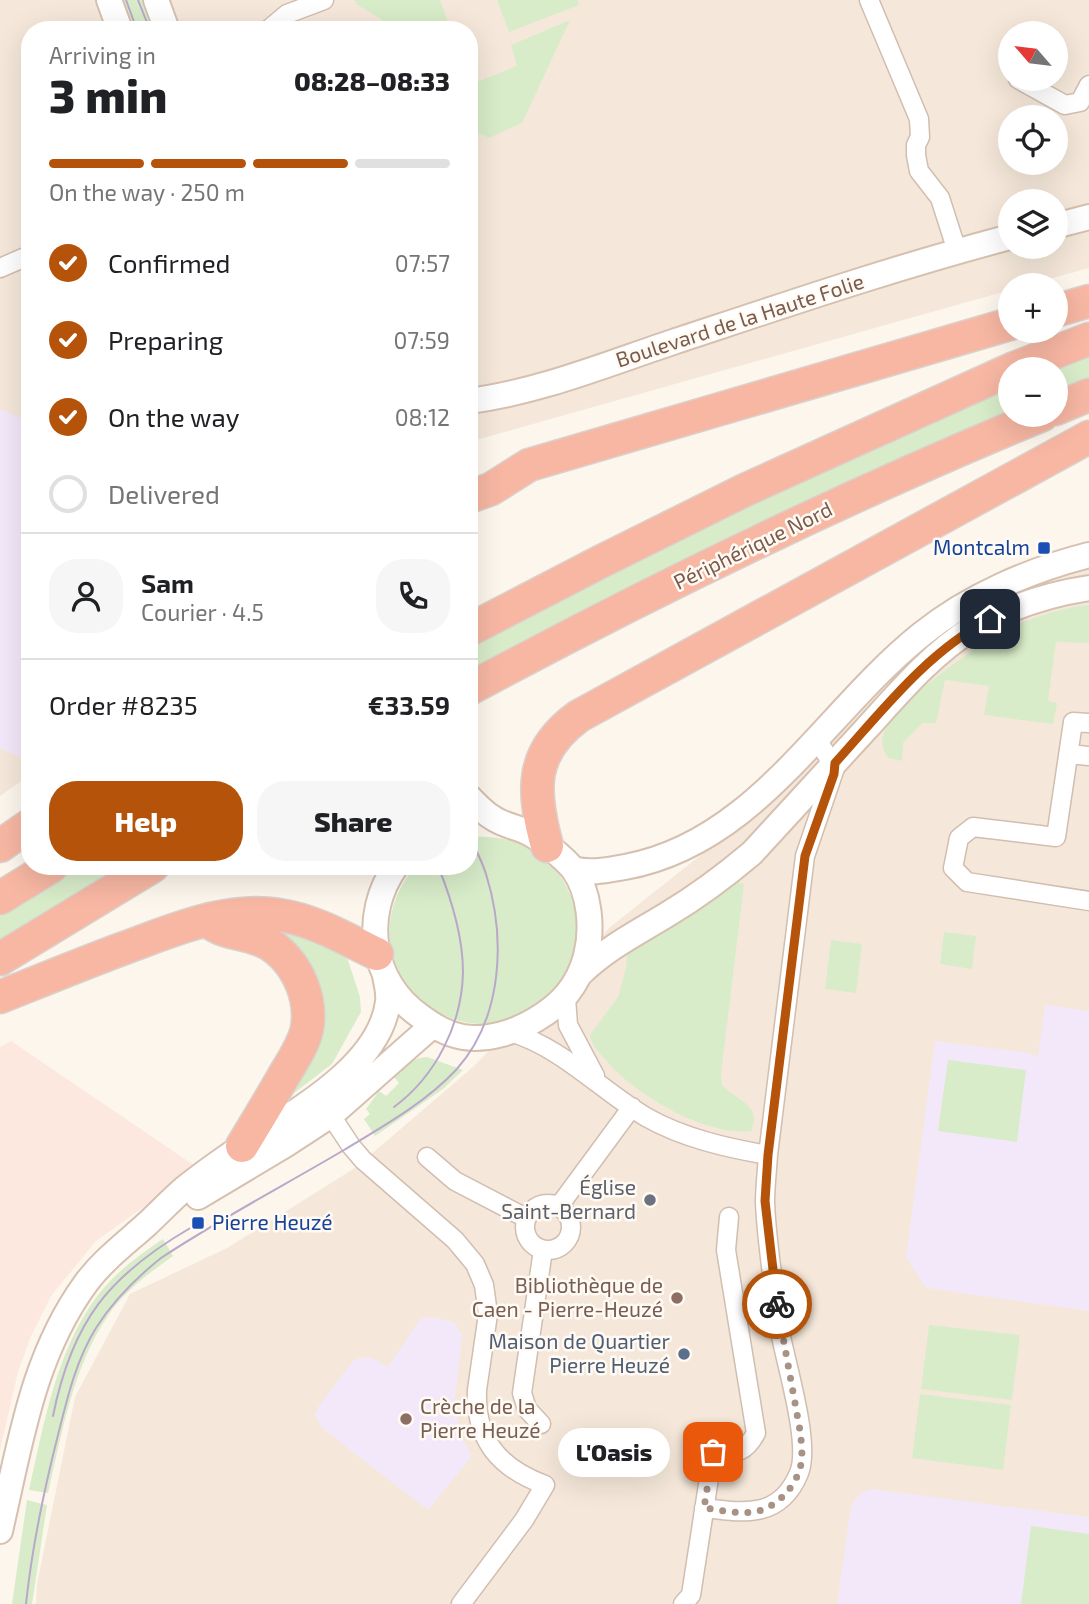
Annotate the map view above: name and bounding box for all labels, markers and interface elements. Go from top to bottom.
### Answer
north arrow [998,21,1068,91]
map controls [998,21,1068,427]
text: Arriving in [49,41,156,69]
text: 08:28–08:33 [294,65,450,96]
text: 3 min [49,67,167,122]
button: locate [998,105,1068,175]
text: On the way · 250 m [49,178,245,206]
button: layers [998,189,1068,259]
icon: check [49,244,87,282]
text: Confirmed [108,247,231,278]
text: 07:57 [395,249,450,277]
street label: Boulevard de la Haute Folie [612,268,867,372]
button: + [998,273,1068,343]
icon: check [49,321,87,359]
text: Preparing [108,324,223,355]
text: 07:59 [393,326,450,354]
button: − [998,357,1068,427]
icon: check [49,398,87,436]
text: On the way [108,401,239,432]
text: 08:12 [395,403,450,431]
text: Delivered [108,478,220,509]
street label: Périphérique Nord [669,495,836,594]
place label: Montcalm [933,534,1030,559]
marker: Montcalm [1036,540,1052,556]
button: person [49,559,123,633]
button: phone [376,559,450,633]
text: Sam [141,567,194,598]
pin [960,589,1020,649]
text: Courier · 4.5 [141,598,264,626]
icon: home [971,600,1009,638]
text: Order #8235 [49,689,198,720]
text: €33.59 [368,689,450,720]
button: Help [49,781,243,861]
button: Share [257,781,450,861]
place label: Église Saint-Bernard [501,1174,636,1223]
marker: Église Saint-Bernard [642,1192,658,1208]
place label: Pierre Heuzé [212,1209,333,1234]
marker: Pierre Heuzé [190,1215,206,1231]
courier [742,1269,812,1339]
place label: Bibliothèque de Caen - Pierre-Heuzé [472,1272,663,1321]
icon: bike [758,1285,796,1323]
marker: Bibliothèque de Caen - Pierre-Heuzé [669,1290,685,1306]
place label: Maison de Quartier Pierre Heuzé [488,1328,671,1377]
marker: Maison de Quartier Pierre Heuzé [676,1346,692,1362]
place label: Crèche de la Pierre Heuzé [420,1393,541,1442]
marker: Crèche de la Pierre Heuzé [398,1411,414,1427]
pin [683,1422,743,1482]
callout: L'Oasis [559,1428,671,1476]
icon: bag [694,1433,732,1471]
text: L'Oasis [576,1438,652,1466]

